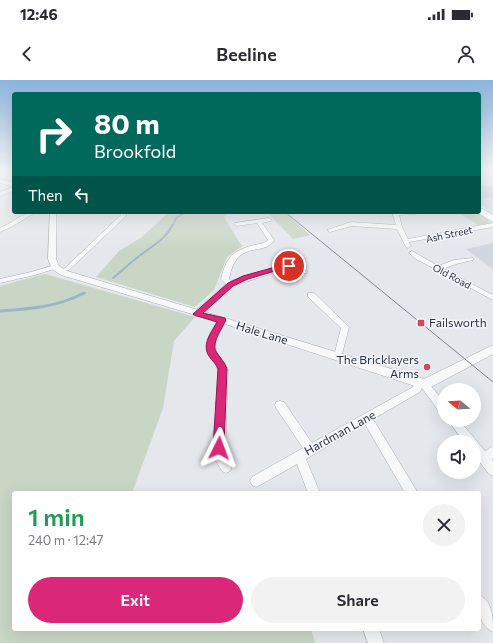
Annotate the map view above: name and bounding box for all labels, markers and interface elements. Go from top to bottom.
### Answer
text: 12:46 [20,5,58,23]
icon: back [16,43,38,65]
text: Beeline [216,43,277,65]
icon: person [455,43,477,65]
text: 80 m [94,106,160,140]
icon: right [28,108,80,160]
text: Brookfold [94,140,176,162]
icon: left [71,184,93,206]
text: Then [28,186,63,204]
street label: Ash Street [425,223,473,245]
pin [272,249,306,283]
icon: arrive [278,255,300,277]
street label: Old Road [431,261,473,291]
place label: Failsworth [429,315,487,329]
street label: Hale Lane [235,318,290,347]
marker: Failsworth [416,318,426,328]
place label: The Bricklayers Arms [336,352,419,380]
marker: The Bricklayers Arms [422,362,432,372]
north arrow [437,383,481,427]
map controls [437,383,481,479]
street label: Hardman Lane [302,407,377,457]
position arrow [198,427,240,469]
button: sound [437,435,481,479]
text: 1 min [28,502,85,531]
button: close [423,504,465,546]
text: 240 m · 12:47 [28,532,103,548]
button: Exit [28,577,243,623]
button: Share [251,577,465,623]

